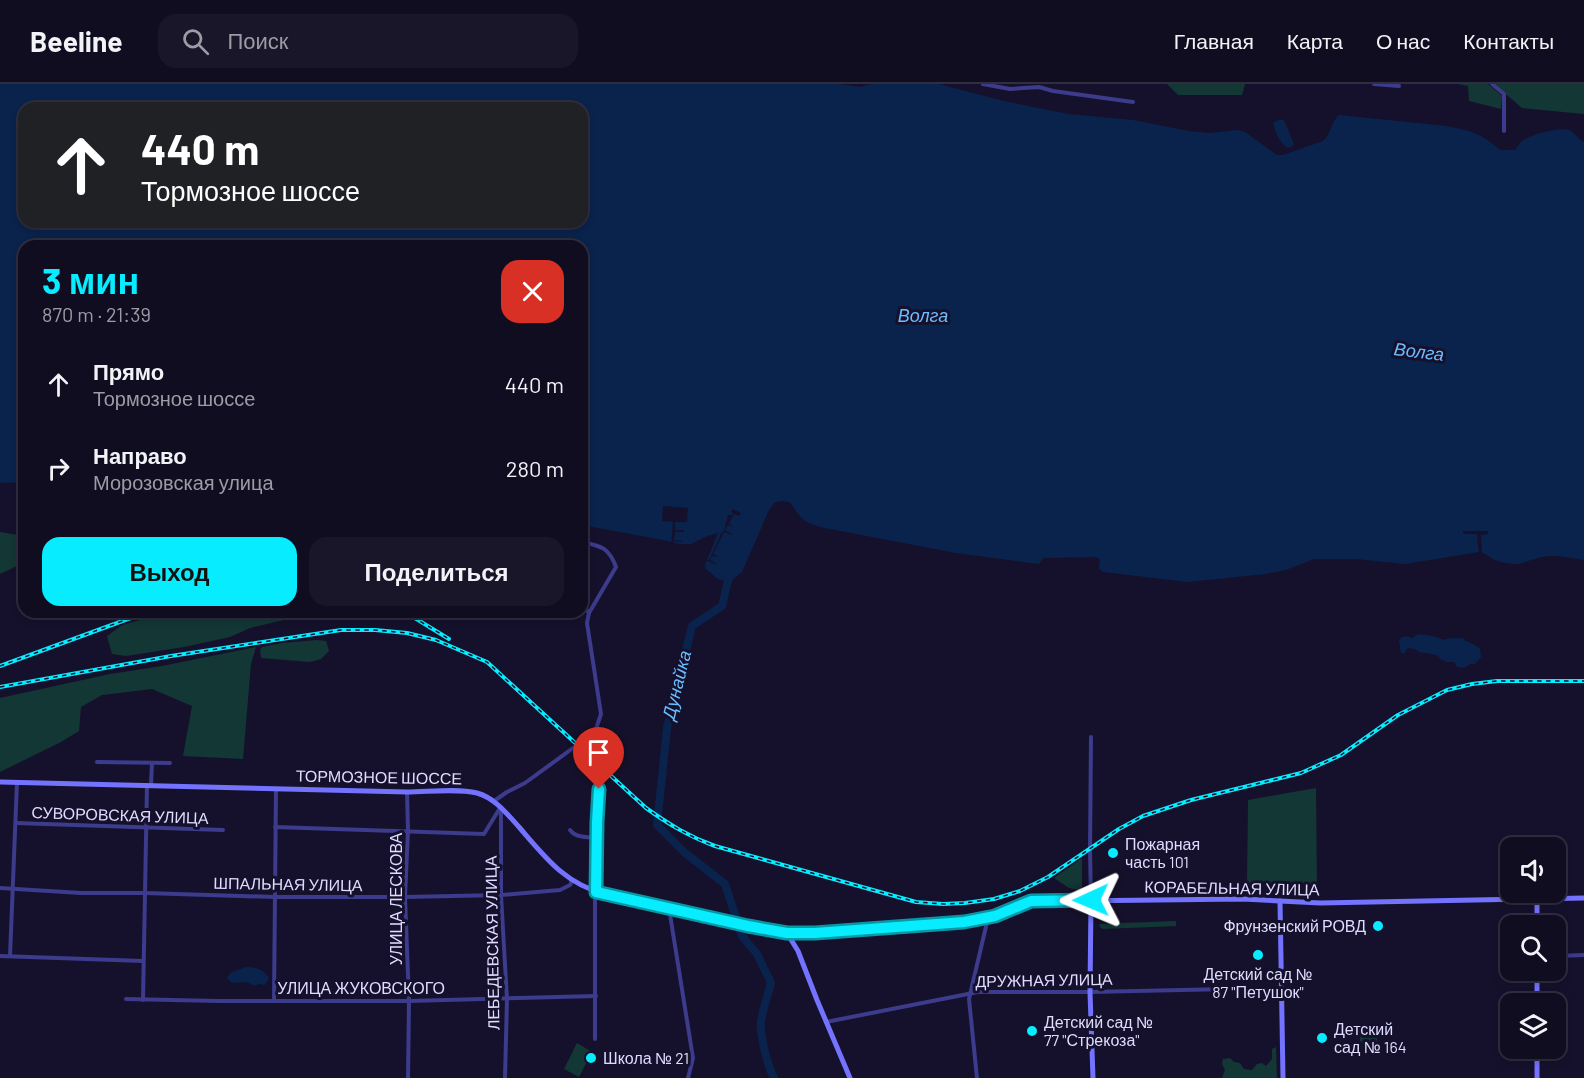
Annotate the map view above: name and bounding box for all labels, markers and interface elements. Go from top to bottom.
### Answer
search box [158,14,578,68]
text: Beeline [30,24,122,58]
icon: search [179,25,212,58]
text: Поиск [227,27,288,53]
text: Главная [1174,28,1254,53]
text: Карта [1287,28,1343,53]
text: О нас [1376,28,1430,53]
text: Контакты [1463,28,1554,53]
text: 440 m [141,123,259,173]
icon: ahead [42,126,120,204]
text: Тормозное шоссе [141,174,360,206]
text: 3 мин [42,258,139,301]
button: close [501,260,564,323]
text: 870 m · 21:39 [42,302,151,326]
water label: Волга [898,304,948,326]
water label: Волга [1393,337,1446,365]
text: Прямо [93,358,164,384]
icon: ahead [42,368,75,401]
text: 440 m [505,371,564,397]
text: Тормозное шоссе [93,386,255,410]
text: Направо [93,442,187,468]
icon: right [42,452,75,485]
text: 280 m [506,455,564,481]
text: Морозовская улица [93,470,274,494]
button: Выход [42,537,297,606]
button: Поделиться [309,537,564,606]
water label: Дунайка [656,648,695,723]
pin [573,727,624,789]
icon: arrive [582,736,615,769]
street label: ТОРМОЗНОЕ ШОССЕ [296,766,462,787]
street label: СУВОРОВСКАЯ УЛИЦА [31,802,209,827]
street label: УЛИЦА ЛЕСКОВА [386,832,405,965]
place label: Пожарная часть 101 [1125,834,1200,871]
map controls [1500,837,1566,1059]
button: sound [1500,837,1566,903]
marker: Пожарная часть 101 [1106,846,1120,860]
street label: ЛЕБЕДЕВСКАЯ УЛИЦА [480,855,503,1030]
position arrow [1059,868,1123,932]
street label: ШПАЛЬНАЯ УЛИЦА [213,873,363,894]
street label: КОРАБЕЛЬНАЯ УЛИЦА [1144,876,1320,899]
button: search [1500,915,1566,981]
place label: Фрунзенский РОВД [1223,916,1366,935]
marker: Фрунзенский РОВД [1371,919,1385,933]
marker: Детский сад № 87 "Петушок" [1251,948,1265,962]
place label: Детский сад № 87 "Петушок" [1203,964,1313,1001]
street label: ДРУЖНАЯ УЛИЦА [975,969,1113,990]
street label: УЛИЦА ЖУКОВСКОГО [277,978,445,997]
button: layers [1500,993,1566,1059]
place label: Детский сад № 77 "Стрекоза" [1044,1012,1153,1049]
place label: Детский сад № 164 [1334,1019,1406,1056]
marker: Детский сад № 77 "Стрекоза" [1025,1024,1039,1038]
marker: Детский сад № 164 [1315,1031,1329,1045]
place label: Школа № 21 [603,1048,689,1067]
marker: Школа № 21 [584,1051,598,1065]

